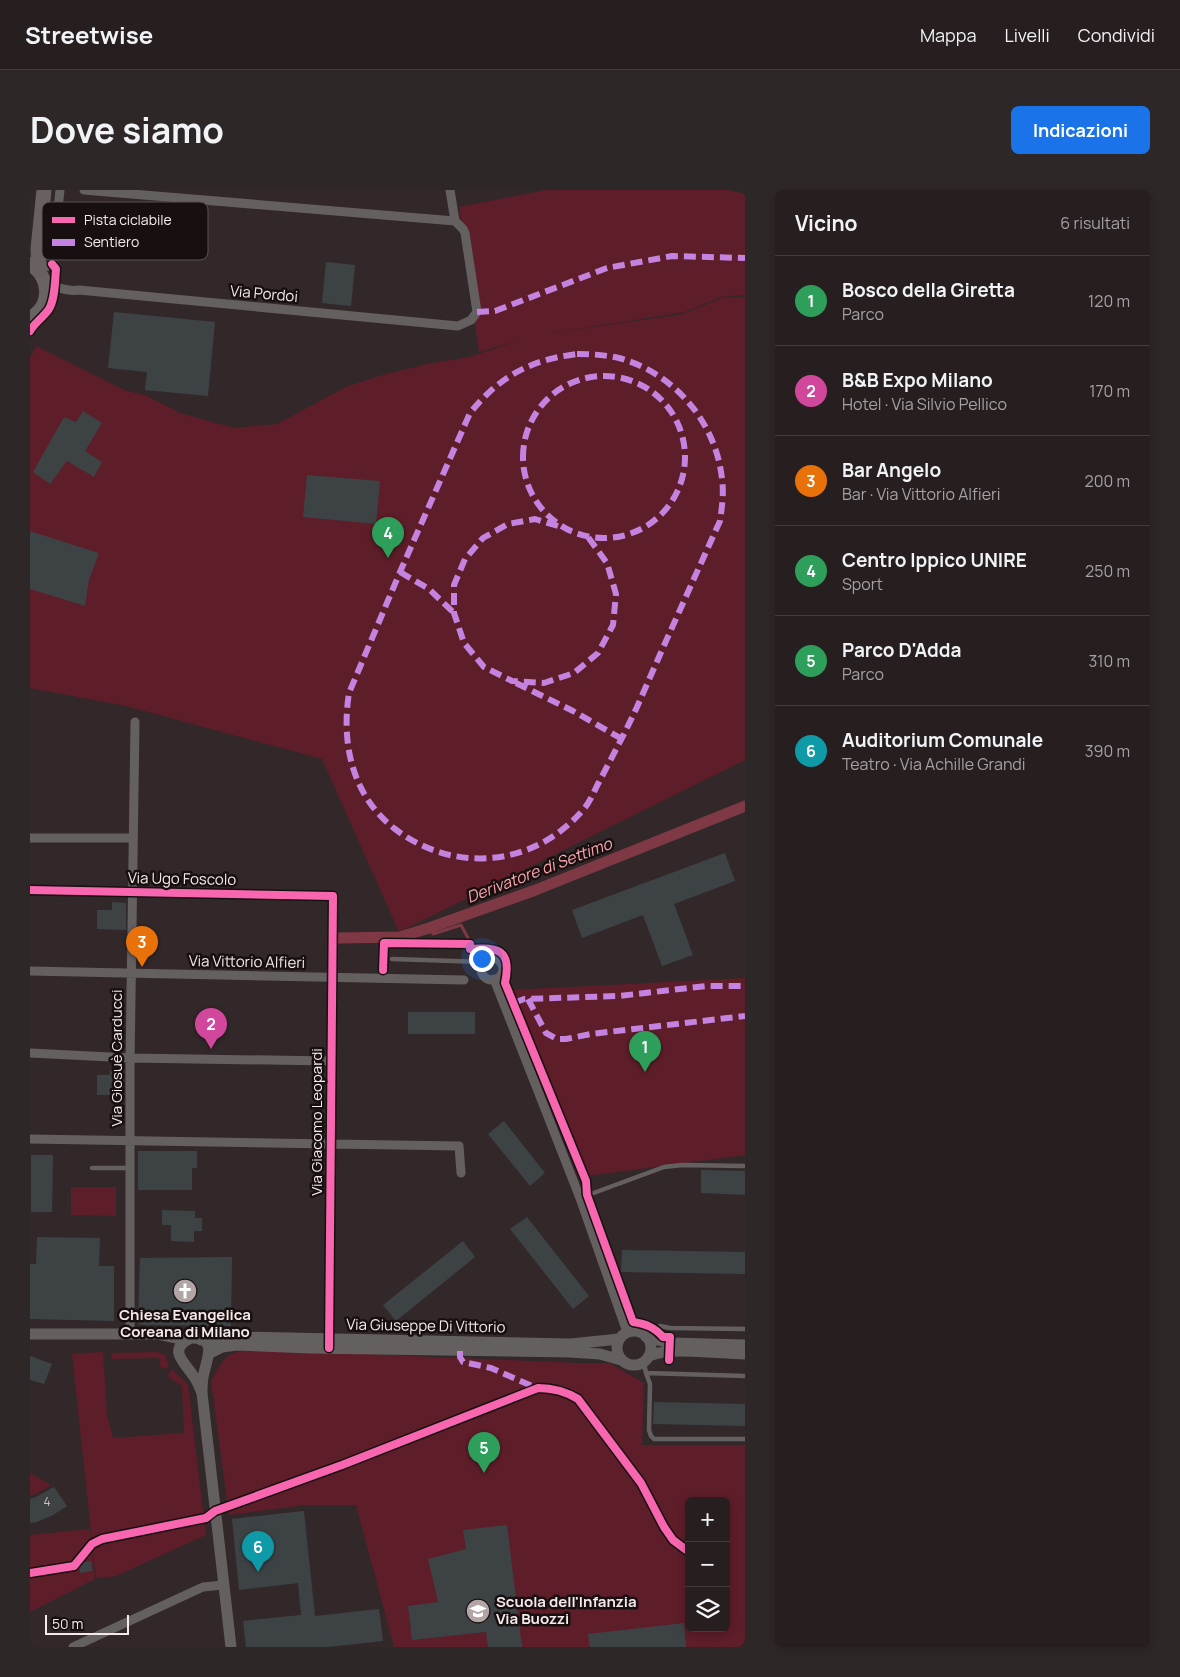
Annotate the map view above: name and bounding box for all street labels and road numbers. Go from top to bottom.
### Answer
street label: Via Pordoi [229,280,299,307]
street label: Via Ugo Foscolo [128,867,236,890]
street label: Via Vittorio Alfieri [189,950,305,973]
street label: Via Giosuè Carducci [106,990,127,1126]
street label: Via Giacomo Leopardi [306,1048,327,1196]
street label: Via Giuseppe Di Vittorio [346,1314,506,1337]

